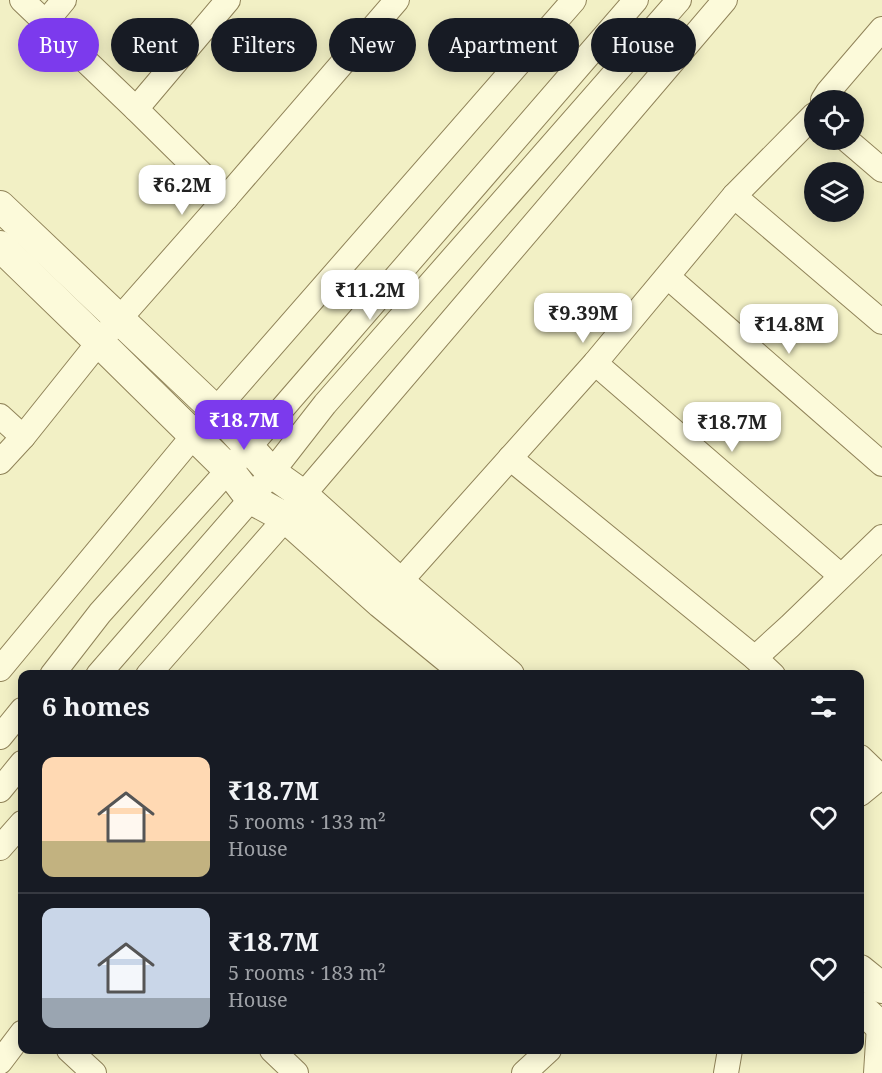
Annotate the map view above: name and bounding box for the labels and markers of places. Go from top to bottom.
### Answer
pin: ₹6.2M [140,165,224,216]
pin: ₹11.2M [321,270,419,321]
pin: ₹9.39M [534,293,632,344]
pin: ₹14.8M [740,304,838,355]
pin: ₹18.7M [195,400,293,451]
pin: ₹18.7M [683,402,781,453]

